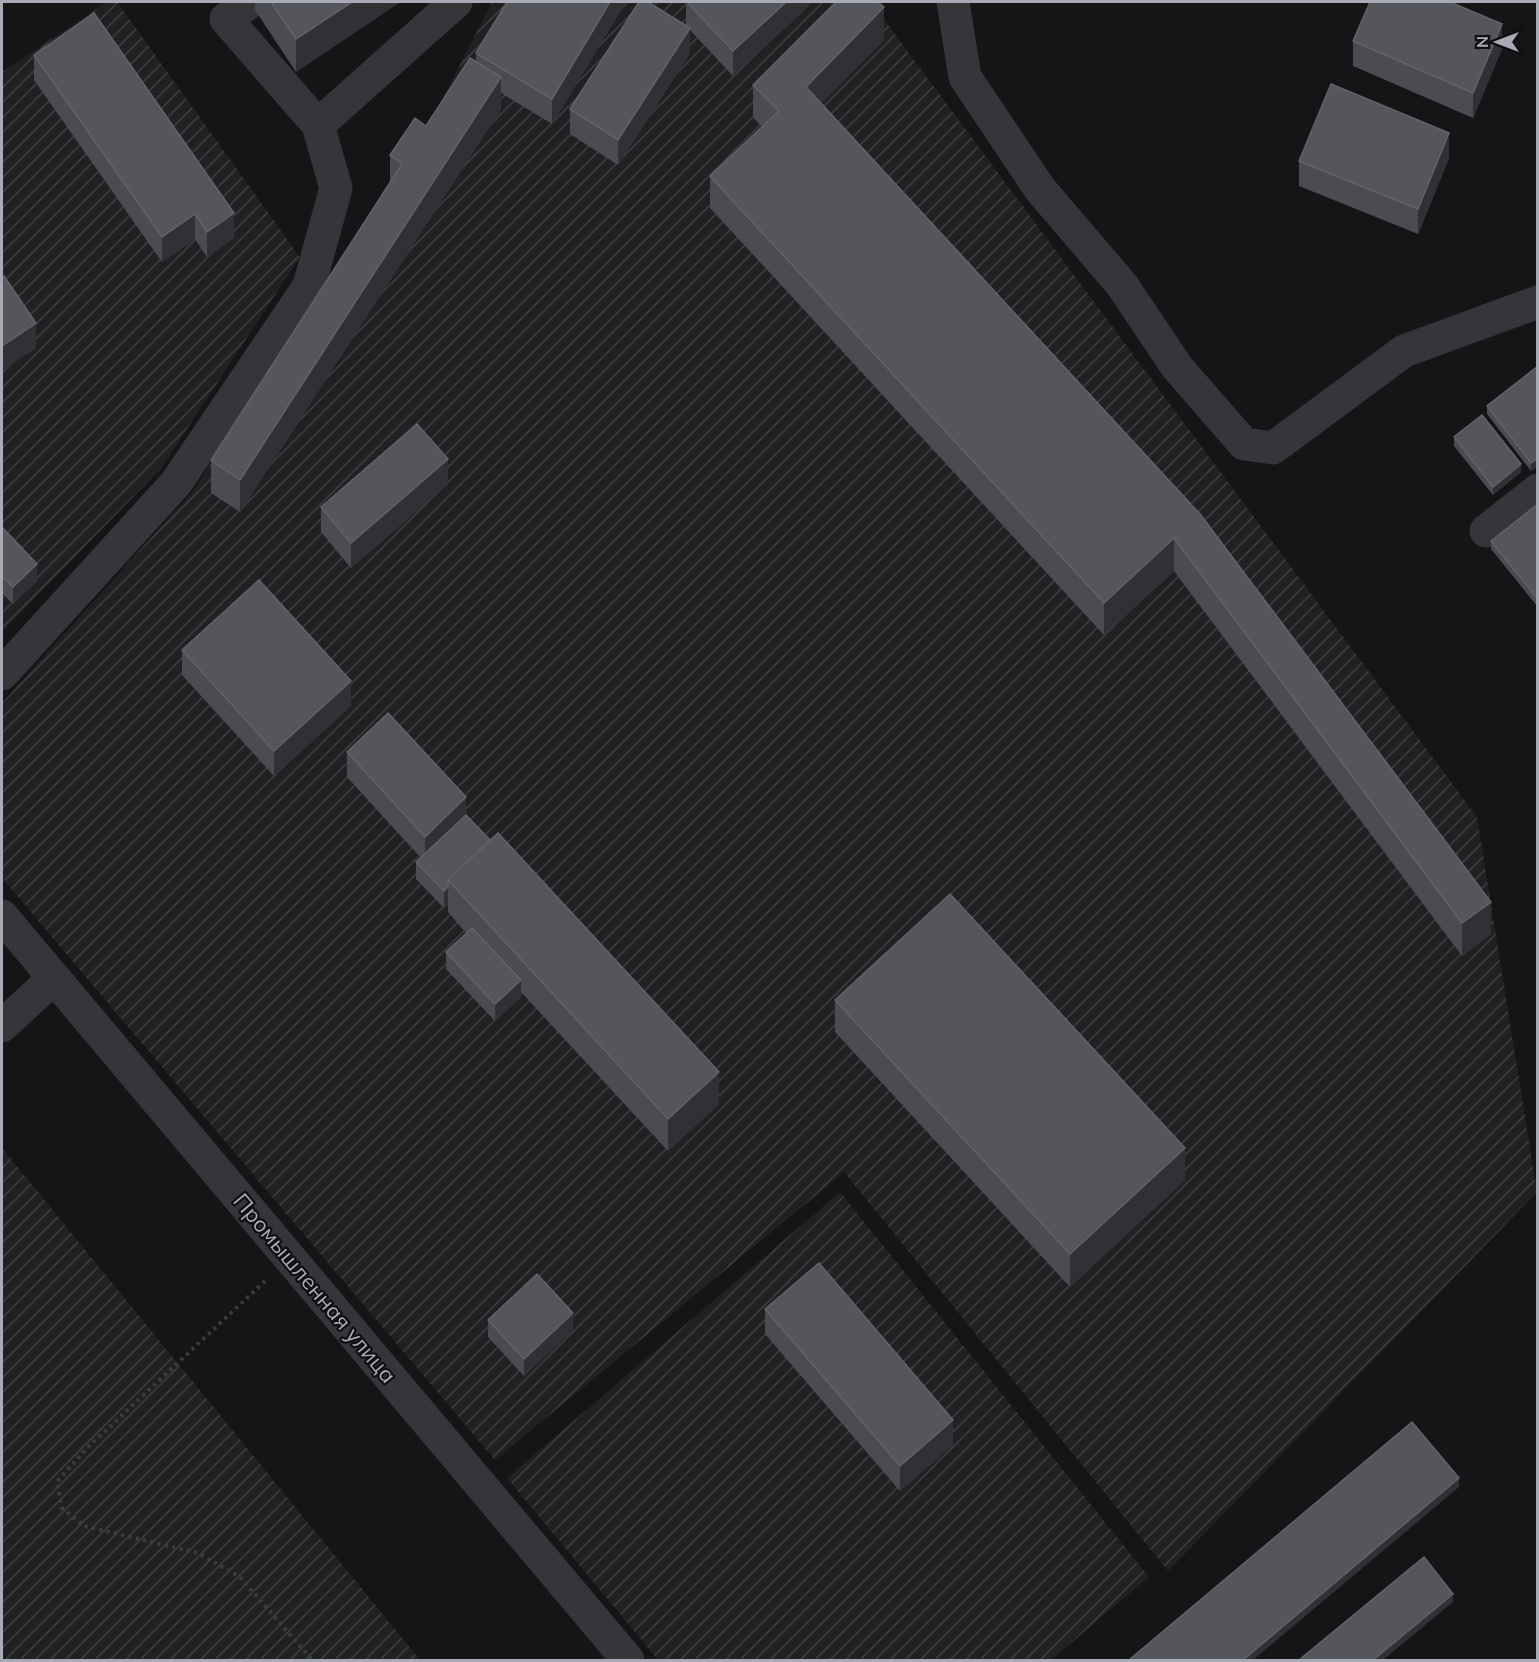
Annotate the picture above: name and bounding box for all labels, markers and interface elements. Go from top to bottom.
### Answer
north arrow [1467,12,1527,72]
text: N [1472,36,1492,48]
street label: Промышленная улица [227,1187,403,1389]

